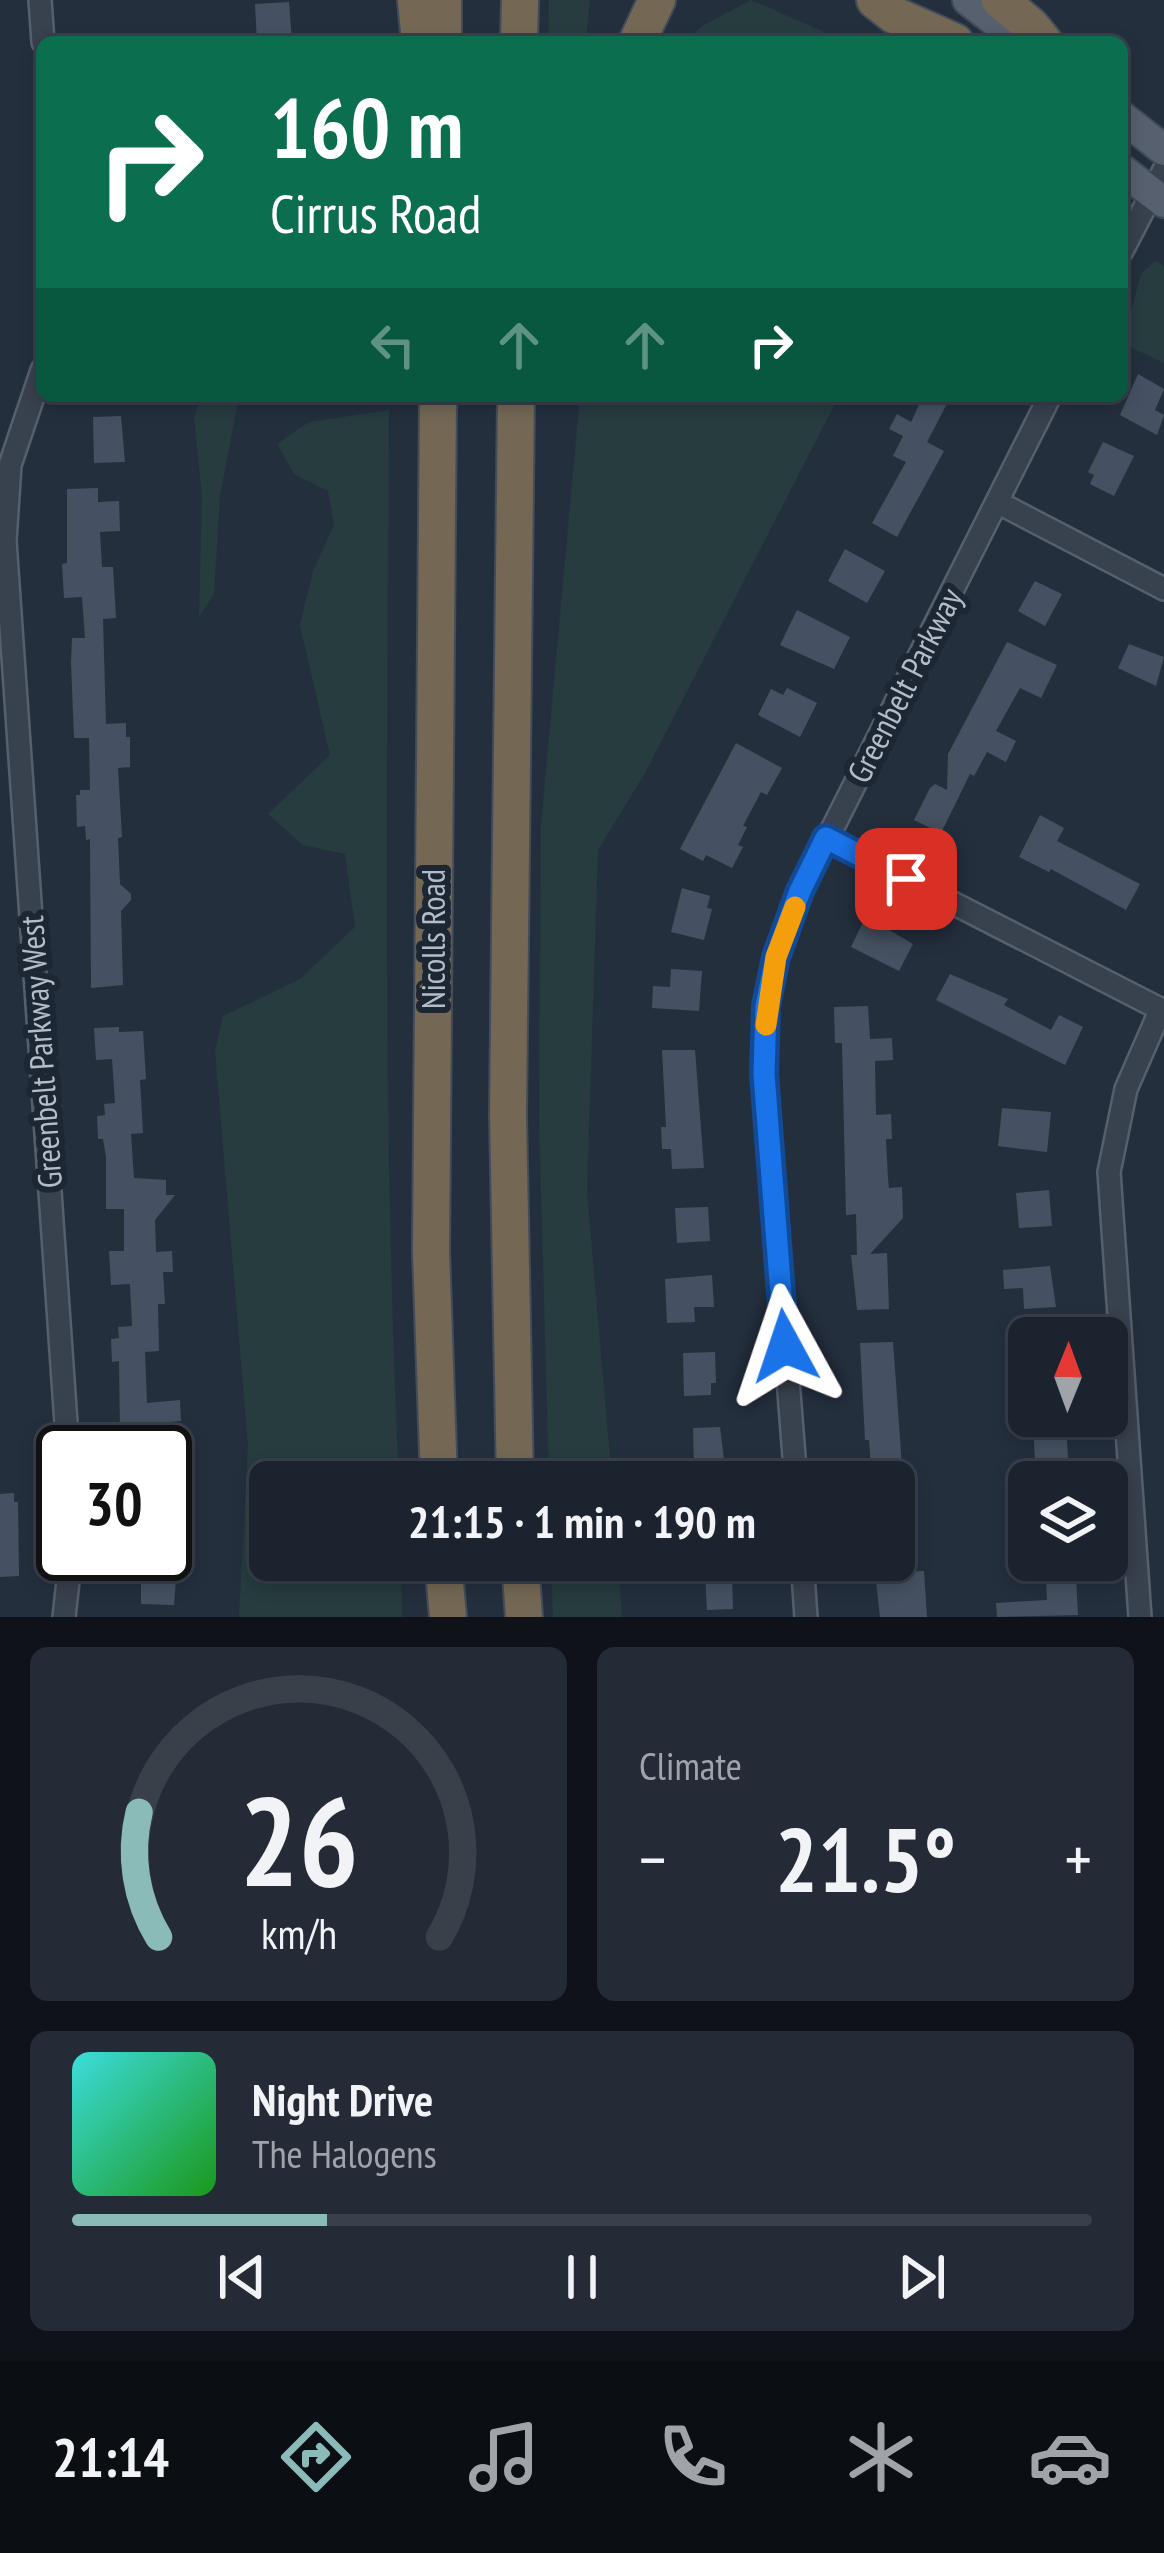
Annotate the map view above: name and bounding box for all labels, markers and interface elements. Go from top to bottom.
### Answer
text: 160 m [270,72,463,181]
icon: right [72,84,228,240]
text: Cirrus Road [270,178,481,248]
icon: left [360,312,426,378]
icon: ahead [486,312,552,378]
icon: ahead [612,312,678,378]
icon: right [738,312,804,378]
street label: Greenbelt Parkway [837,580,972,789]
pin [855,828,957,930]
icon: arrive [873,846,939,912]
street label: Nicolls Road [411,869,454,1009]
street label: Greenbelt Parkway West [9,914,71,1190]
position arrow [722,1283,848,1409]
north arrow [1008,1317,1128,1437]
map controls [1008,1317,1128,1581]
speed limit sign: 30 [36,1425,192,1581]
button: layers [1008,1461,1128,1581]
text: 21:15 · 1 min · 190 m [408,1492,756,1550]
text: Climate [639,1740,742,1791]
text: 26 [239,1759,358,1920]
text: 21.5° [775,1800,956,1917]
text: − [639,1816,666,1901]
text: + [1065,1816,1092,1901]
text: km/h [260,1905,337,1961]
text: Night Drive [252,2070,433,2128]
text: The Halogens [252,2128,437,2179]
icon: previous [209,2244,275,2310]
icon: pause [549,2244,615,2310]
icon: next [889,2244,955,2310]
icon: directions [274,2415,358,2499]
icon: music [462,2415,546,2499]
icon: phone [651,2415,735,2499]
icon: climate [839,2415,923,2499]
icon: car [1028,2415,1112,2499]
text: 21:14 [52,2422,169,2492]

